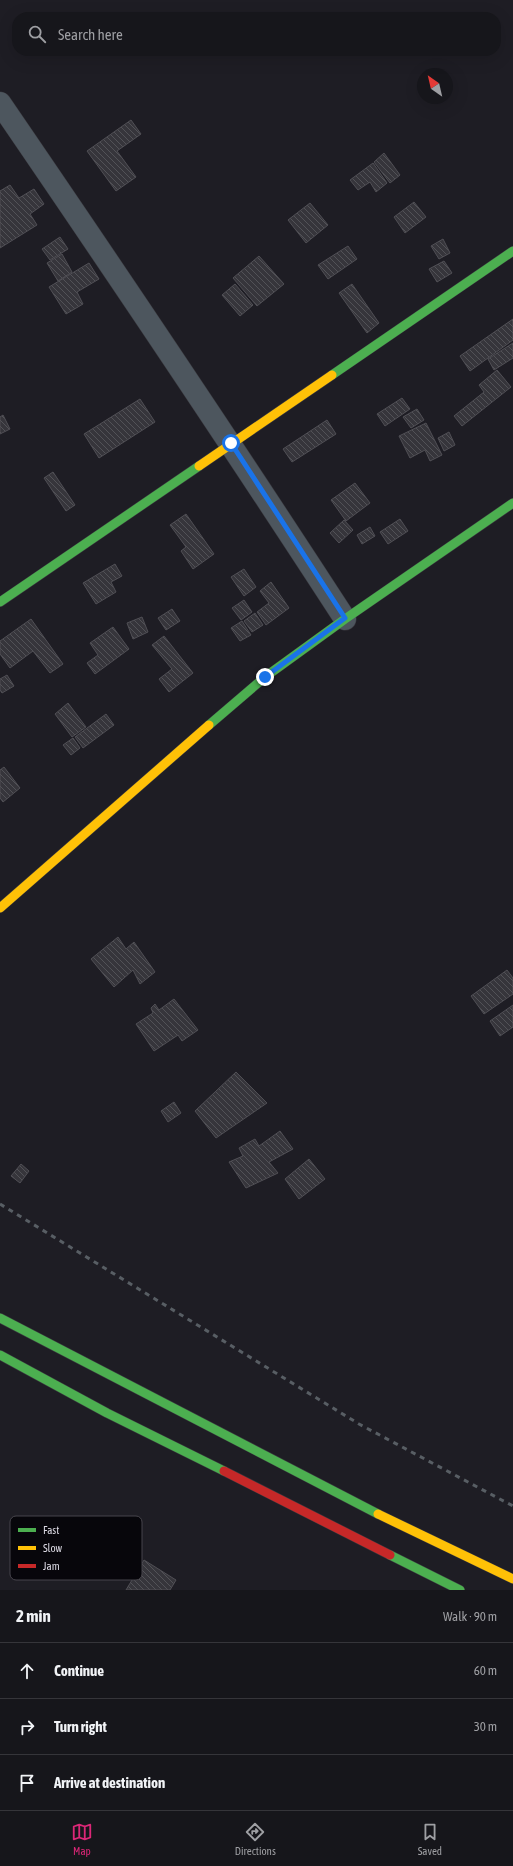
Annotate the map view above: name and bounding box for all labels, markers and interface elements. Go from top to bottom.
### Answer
search box [12,12,501,56]
icon: search [26,23,48,45]
text: Search here [58,26,123,43]
north arrow [417,68,453,104]
route start [222,434,240,452]
route end [256,668,274,686]
legend [10,1516,142,1580]
text: Fast [43,1524,59,1536]
text: Slow [43,1542,62,1554]
text: Jam [43,1560,60,1572]
text: 2 min [16,1606,51,1626]
text: Walk · 90 m [443,1609,497,1624]
icon: ahead [16,1660,38,1682]
text: Continue [54,1662,104,1679]
text: 60 m [474,1663,497,1678]
icon: right [16,1716,38,1738]
text: Turn right [54,1718,107,1735]
text: 30 m [474,1719,497,1734]
icon: arrive [16,1772,38,1794]
text: Arrive at destination [54,1774,165,1791]
tab: Map [71,1821,93,1857]
tab: Directions [235,1821,276,1857]
tab: Saved [418,1821,442,1857]

